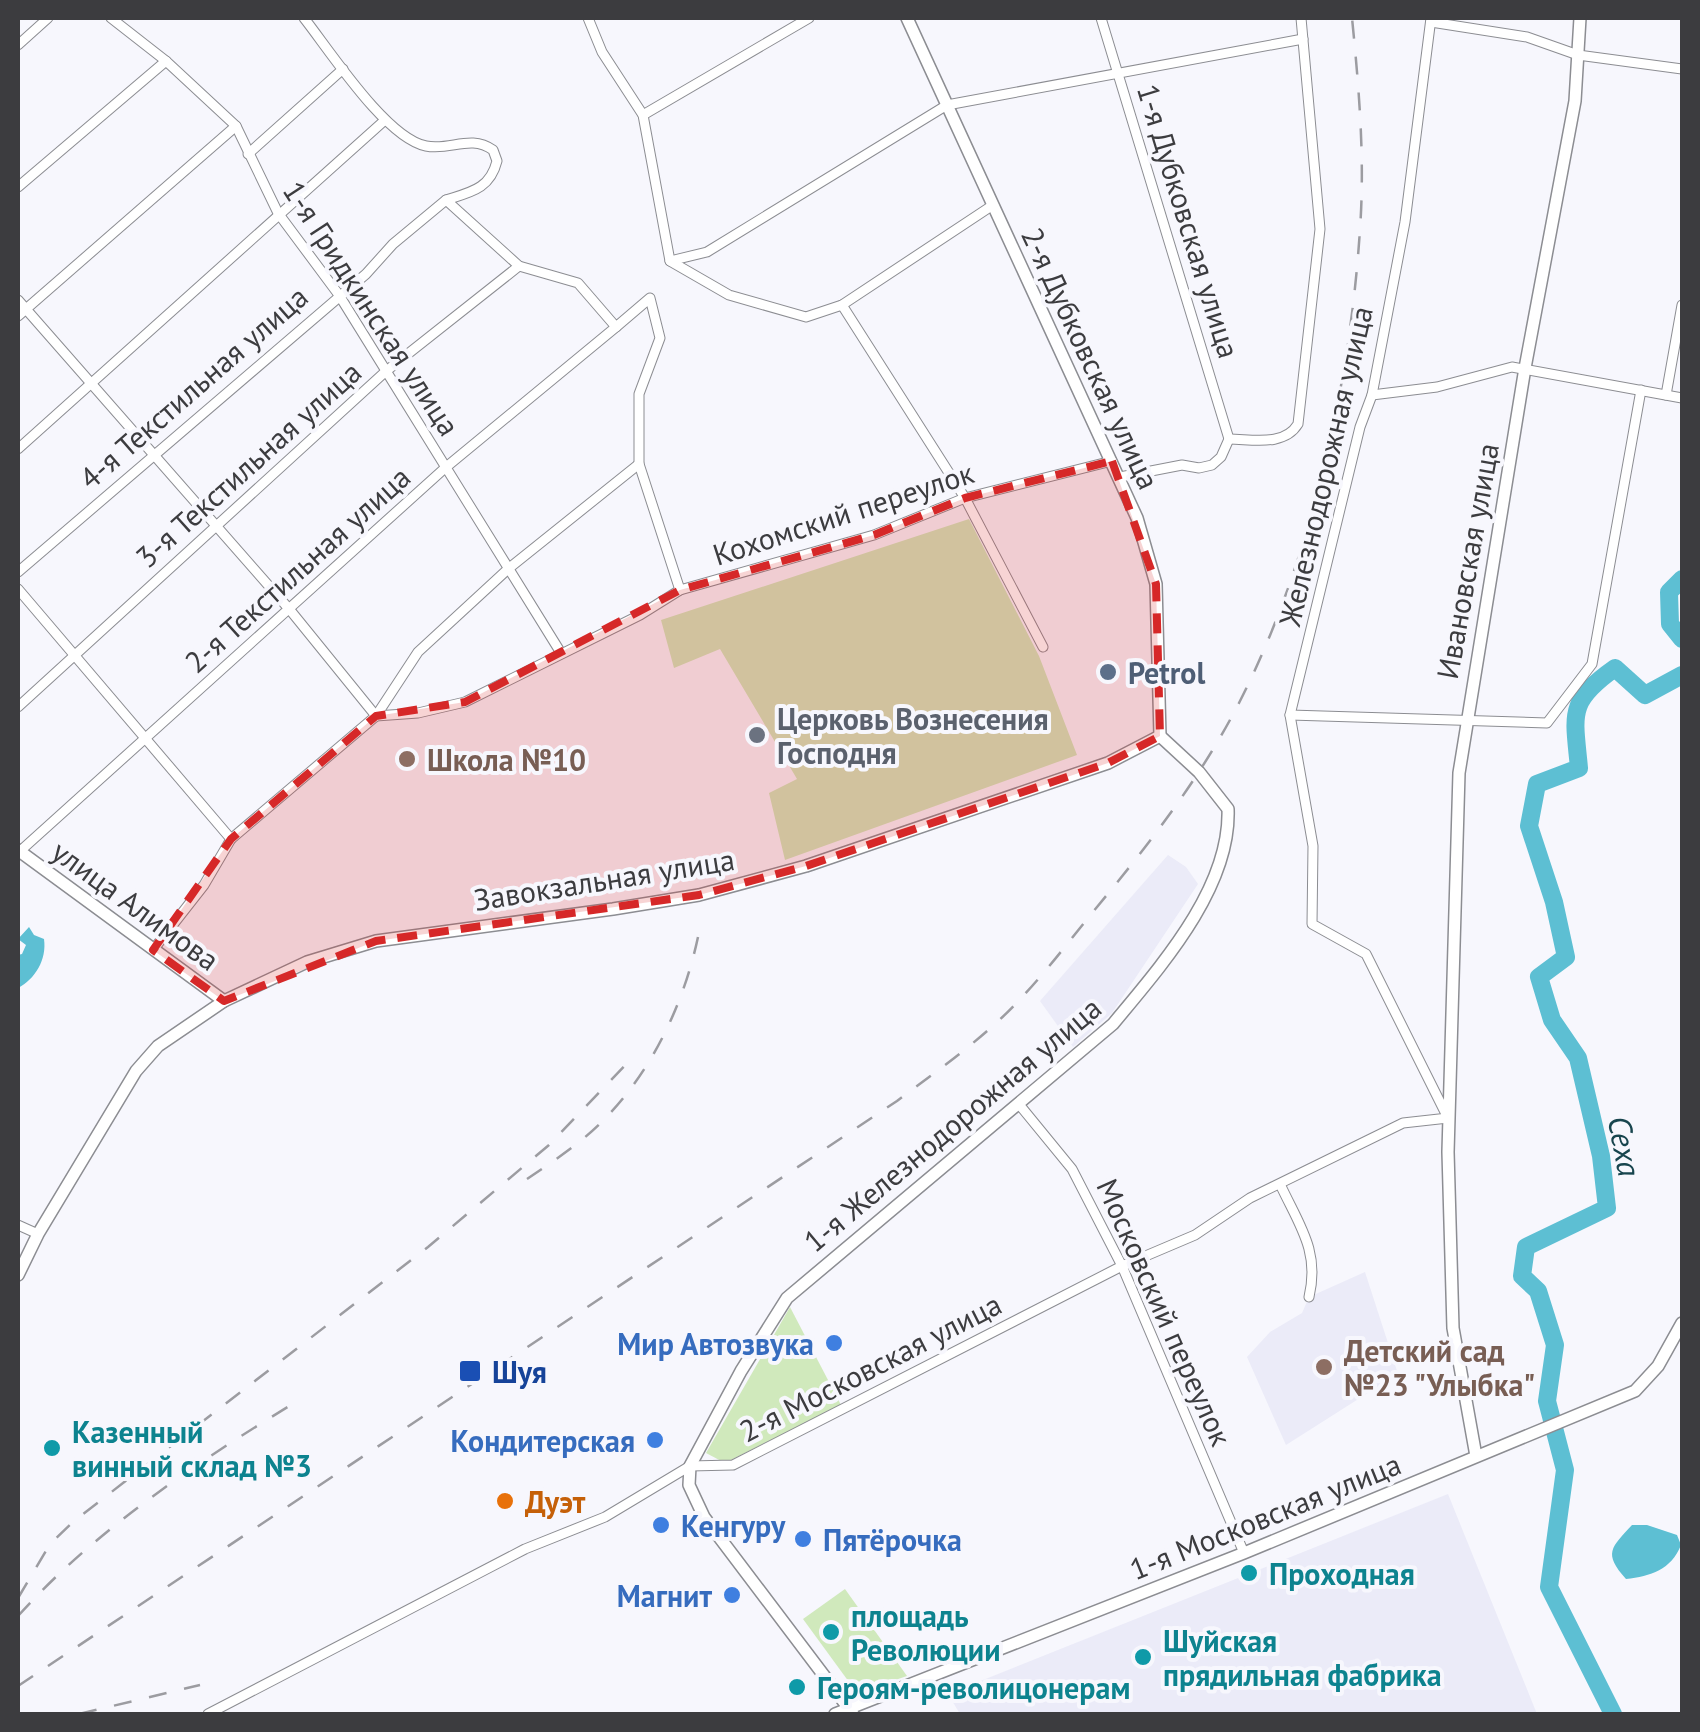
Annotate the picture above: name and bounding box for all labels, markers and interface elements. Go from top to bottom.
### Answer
street label: 1-я Дубковская улица [1129,79,1249,363]
street label: 1-я Гридкинская улица [275,173,469,443]
street label: 2-я Дубковская улица [1013,221,1169,495]
street label: 4-я Текстильная улица [71,277,315,497]
street label: Железнодорожная улица [1269,302,1381,631]
street label: 3-я Текстильная улица [127,352,369,576]
street label: Ивановская улица [1427,440,1507,682]
street label: Кохомский переулок [708,452,979,574]
street label: 2-я Текстильная улица [176,457,418,681]
place label: Petrol [1128,653,1205,692]
marker: Petrol [1097,661,1119,683]
place label: Церковь Вознесения Господня [777,699,1049,772]
marker: Церковь Вознесения Господня [746,724,768,746]
place label: Школа №10 [427,740,586,779]
marker: Школа №10 [396,748,418,770]
street label: улица Алимова [45,831,227,979]
street label: Завокзальная улица [471,839,737,919]
street label: 1-я Железнодорожная улица [795,988,1109,1260]
water label: Сеха [1599,1112,1651,1180]
street label: Московский переулок [1089,1172,1242,1452]
street label: 2-я Московская улица [732,1284,1008,1450]
place label: Мир Автозвука [617,1324,814,1363]
place label: Детский сад №23 "Улыбка" [1344,1331,1535,1404]
marker: Мир Автозвука [823,1332,845,1354]
place label: Шуя [492,1352,547,1391]
marker: Детский сад №23 "Улыбка" [1313,1356,1335,1378]
marker: Шуя [457,1358,483,1384]
place label: Казенный винный склад №3 [72,1412,312,1485]
place label: Кондитерская [450,1421,635,1460]
marker: Кондитерская [644,1429,666,1451]
marker: Казенный винный склад №3 [41,1437,63,1459]
street label: 1-я Московская улица [1124,1444,1406,1588]
place label: Дуэт [525,1482,586,1521]
marker: Дуэт [494,1490,516,1512]
place label: Кенгуру [681,1506,786,1545]
marker: Кенгуру [650,1514,672,1536]
place label: Пятёрочка [823,1520,962,1559]
marker: Пятёрочка [792,1528,814,1550]
place label: Проходная [1269,1554,1415,1593]
marker: Проходная [1238,1562,1260,1584]
place label: Магнит [617,1576,712,1615]
marker: Магнит [721,1584,743,1606]
place label: площадь Революции [851,1596,1001,1669]
marker: площадь Революции [820,1621,842,1643]
place label: Шуйская прядильная фабрика [1163,1621,1442,1694]
marker: Шуйская прядильная фабрика [1132,1646,1154,1668]
place label: Героям-револицонерам [817,1668,1130,1707]
marker: Героям-револицонерам [786,1676,808,1698]

